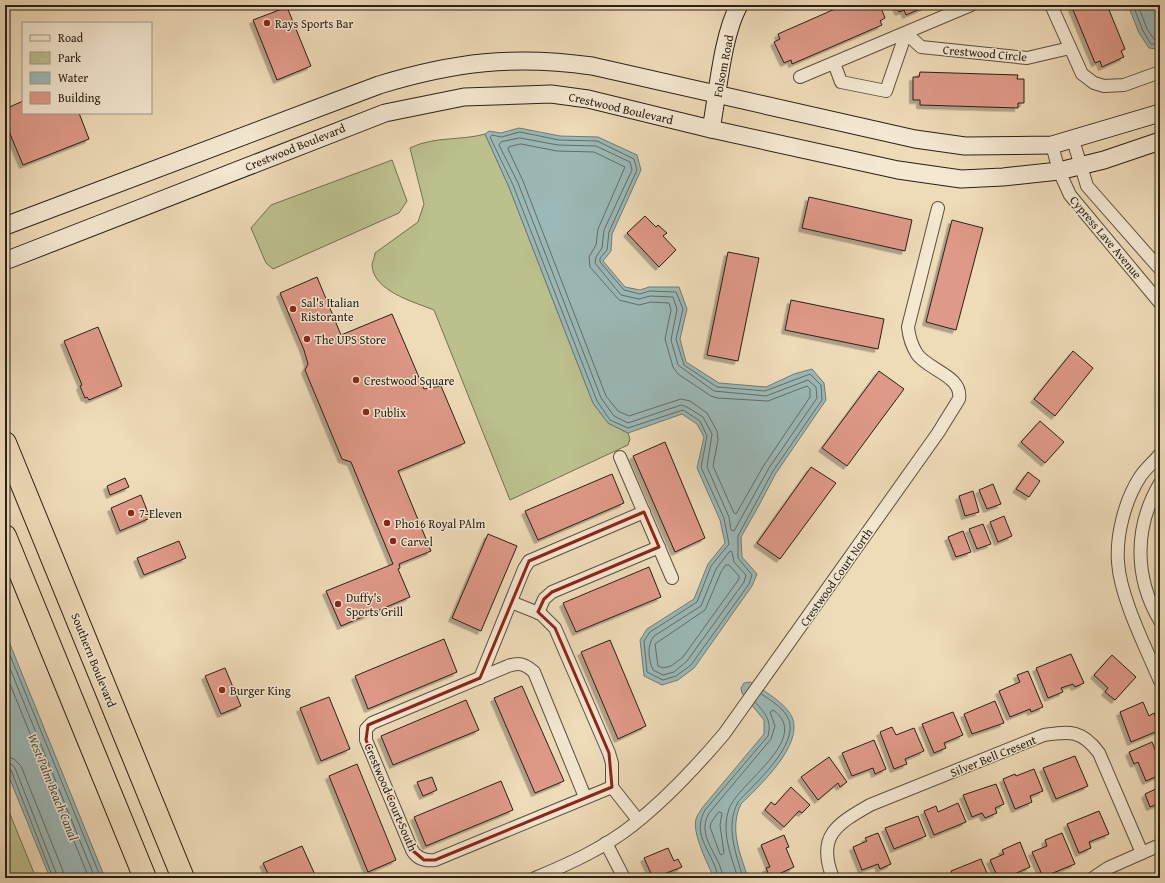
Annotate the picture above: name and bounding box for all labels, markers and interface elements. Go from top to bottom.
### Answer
place label: Rays Sports Bar [275,15,353,32]
marker: Rays Sports Bar [262,18,272,28]
legend [22,22,152,114]
text: Road [58,29,84,46]
street label: Folsom Road [709,33,737,99]
street label: Crestwood Circle [942,41,1028,65]
text: Park [58,49,82,66]
text: Water [58,69,88,86]
street label: Crestwood Boulevard [567,88,675,128]
text: Building [58,89,101,106]
street label: Crestwood Boulevard [242,119,348,175]
street label: Cypress Lave Avenue [1066,192,1146,282]
place label: Sal's Italian Ristorante [301,294,359,325]
marker: Sal's Italian Ristorante [288,304,298,314]
place label: The UPS Store [315,331,387,348]
marker: The UPS Store [302,334,312,344]
place label: Crestwood Square [364,372,455,389]
marker: Crestwood Square [351,375,361,385]
place label: Publix [374,404,407,421]
marker: Publix [361,407,371,417]
place label: 7-Eleven [139,505,182,522]
marker: 7-Eleven [126,508,136,518]
place label: Pho16 Royal PAlm [395,515,485,532]
marker: Pho16 Royal PAlm [382,518,392,528]
street label: Crestwood Court North [796,524,876,630]
place label: Carvel [401,533,433,550]
marker: Carvel [388,536,398,546]
place label: Duffy's Sports Grill [346,589,404,620]
marker: Duffy's Sports Grill [333,599,343,609]
street label: Southern Boulevard [67,610,121,710]
place label: Burger King [230,682,291,699]
marker: Burger King [217,685,227,695]
water label: West Palm Beach Canal [23,730,83,844]
street label: Silver Bell Cresent [947,731,1039,781]
street label: Crestwood Court South [361,740,422,854]

